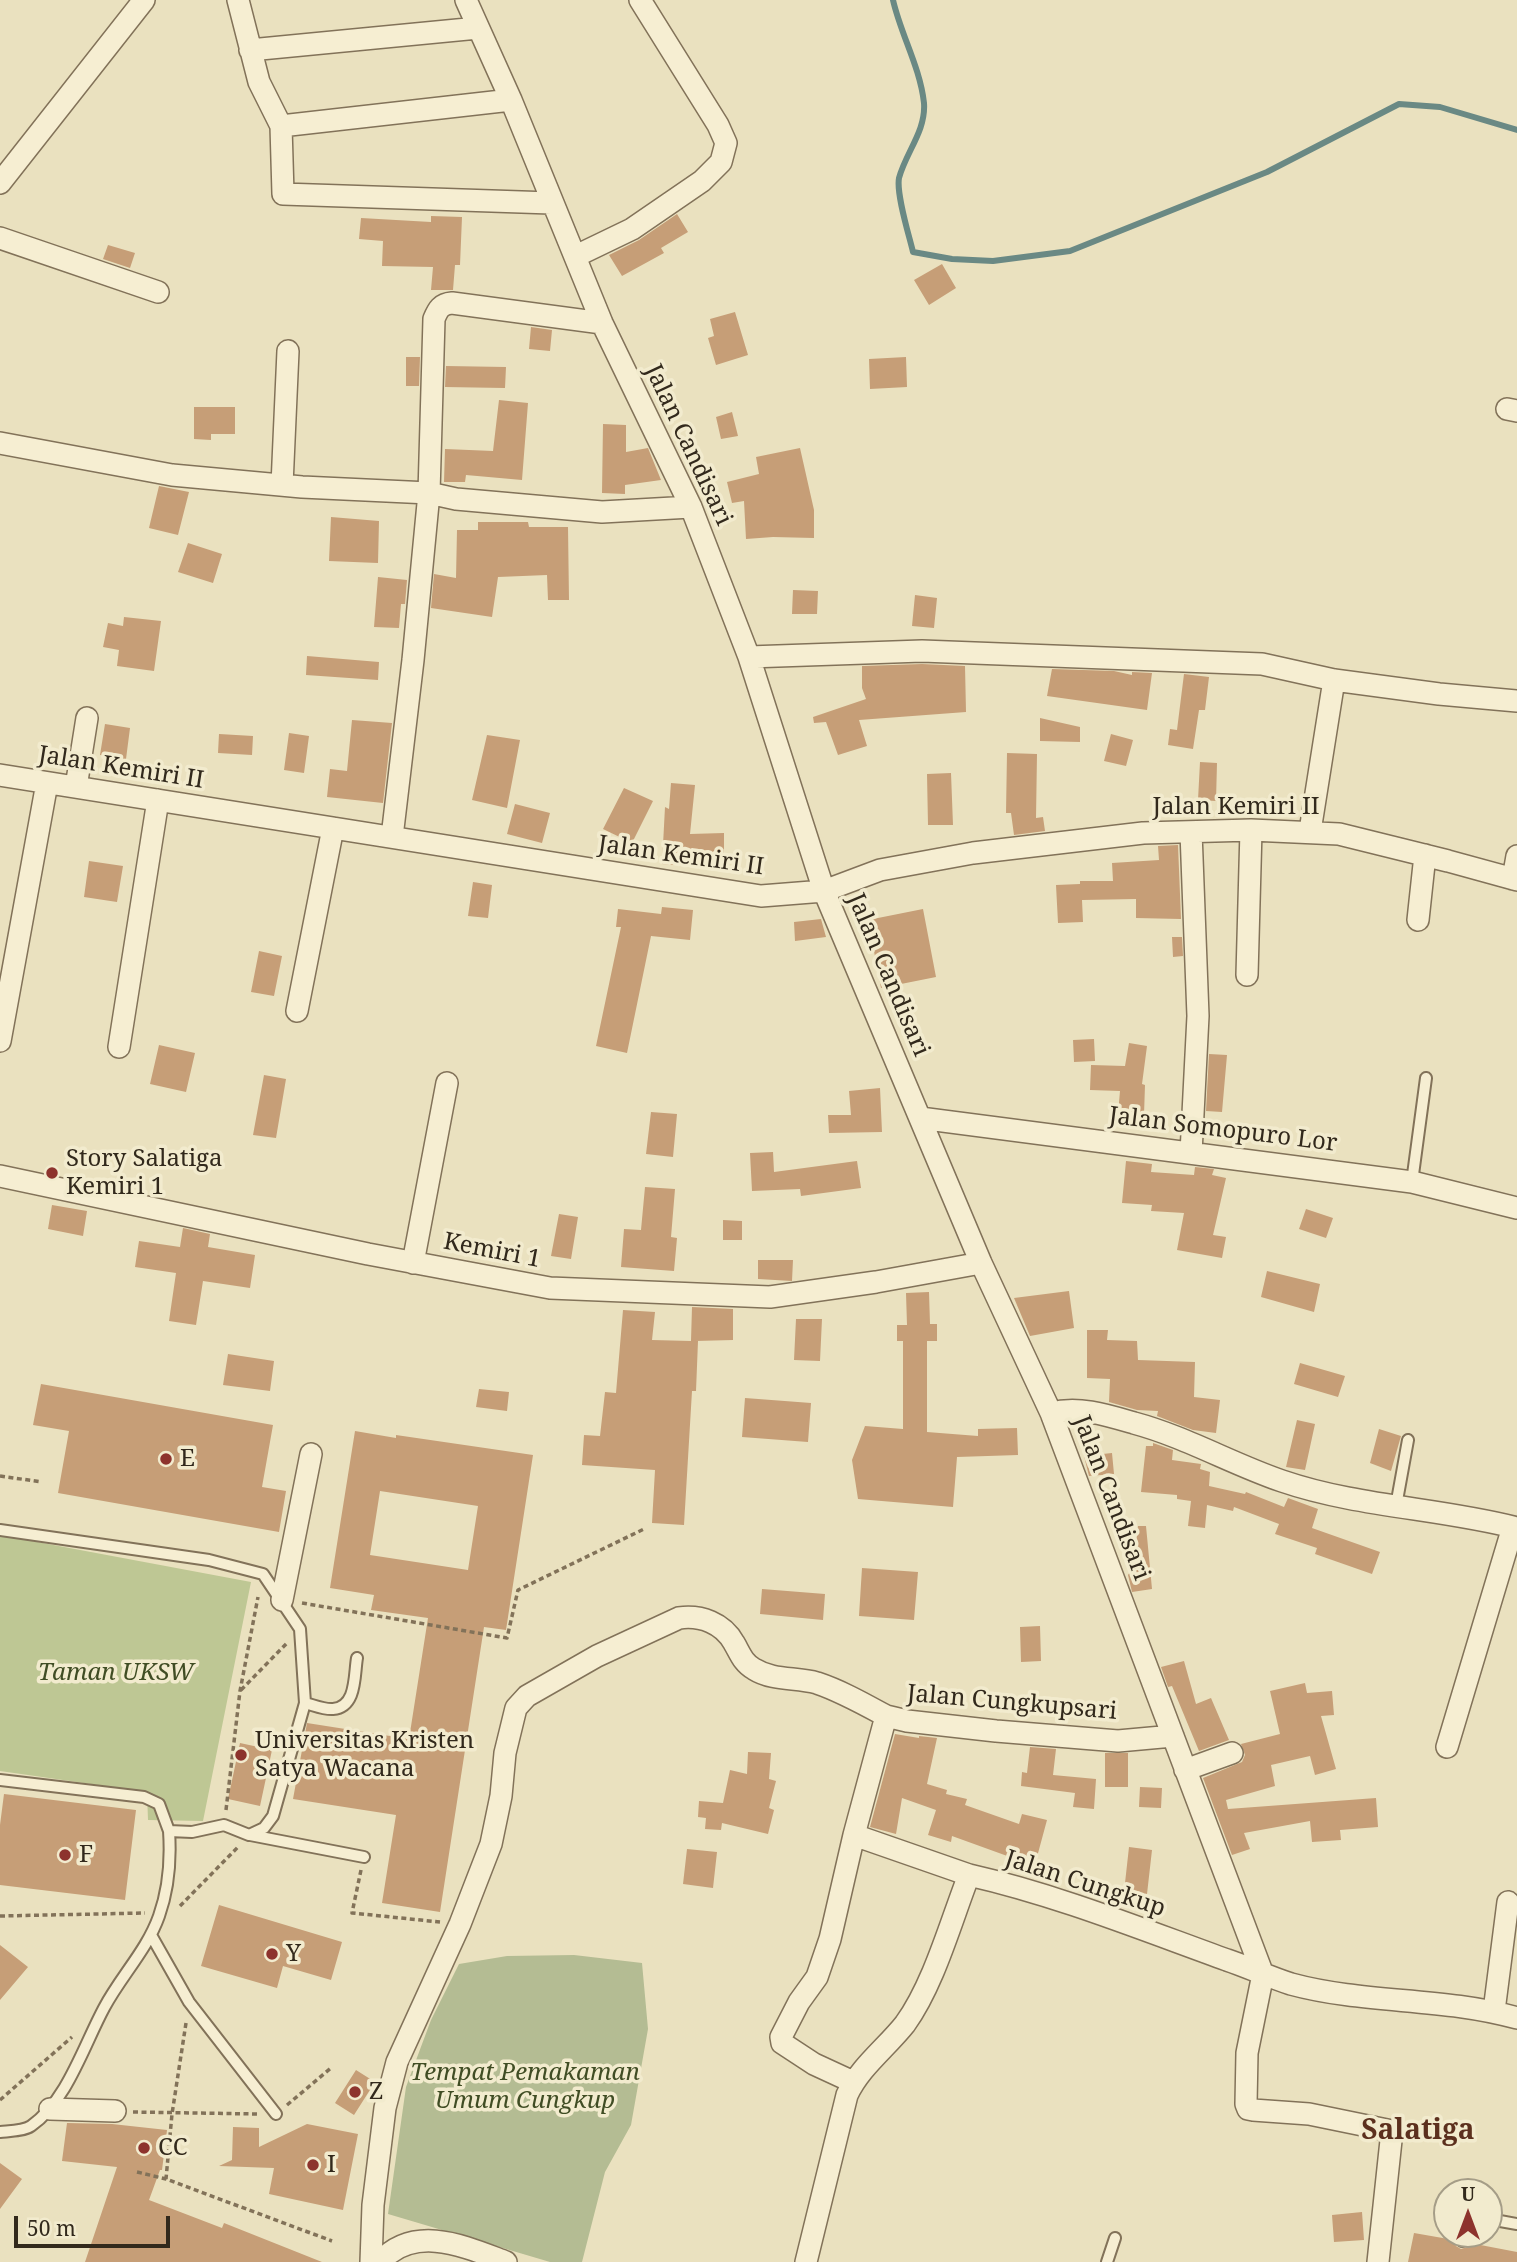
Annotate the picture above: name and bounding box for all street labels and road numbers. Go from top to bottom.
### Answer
street label: Jalan Candisari [638,360,738,530]
street label: Jalan Kemiri II [36,741,206,795]
street label: Jalan Kemiri II [1152,793,1320,821]
street label: Jalan Kemiri II [596,830,766,882]
street label: Jalan Candisari [841,889,935,1061]
street label: Jalan Somopuro Lor [1107,1102,1339,1158]
street label: Kemiri 1 [441,1227,543,1275]
street label: Jalan Candisari [1066,1412,1156,1584]
street label: Jalan Cungkupsari [906,1679,1118,1727]
street label: Jalan Cungkup [1001,1844,1169,1924]

